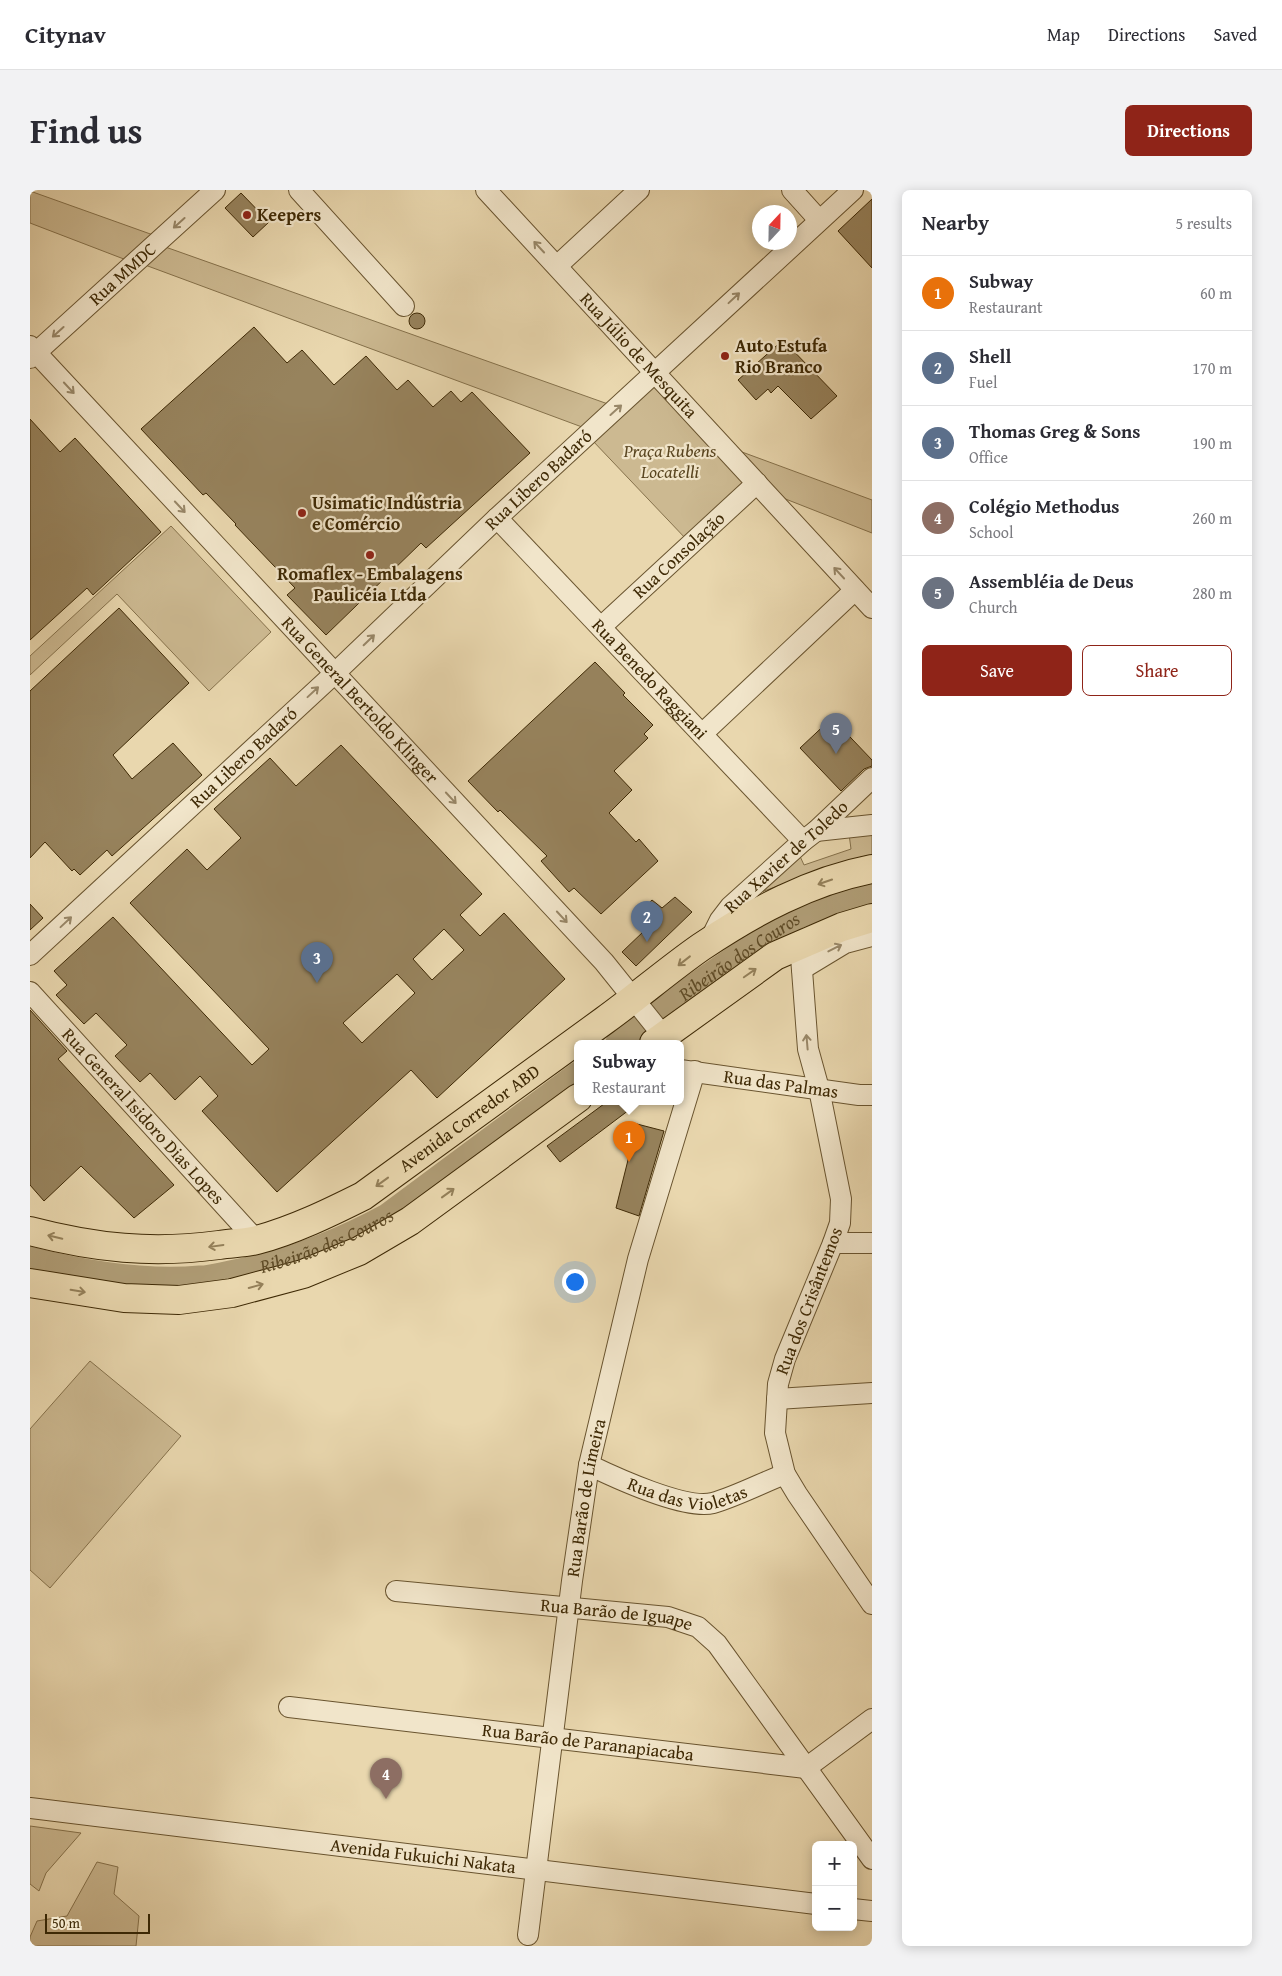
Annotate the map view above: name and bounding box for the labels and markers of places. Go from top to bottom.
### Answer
place label: Keepers [257,201,321,228]
marker: Keepers [241,209,253,221]
place label: Auto Estufa Rio Branco [735,332,828,380]
marker: Auto Estufa Rio Branco [719,350,731,362]
place label: Usimatic Indústria e Comércio [312,489,463,537]
marker: Usimatic Indústria e Comércio [296,507,308,519]
marker: Romaflex - Embalagens Paulicéia Ltda [364,549,376,561]
place label: Romaflex - Embalagens Paulicéia Ltda [277,560,463,608]
pin: 5 [820,713,852,754]
pin: 2 [631,901,663,942]
pin: 3 [301,942,333,983]
pin: 1 [613,1121,645,1162]
pin: 4 [370,1758,402,1799]

